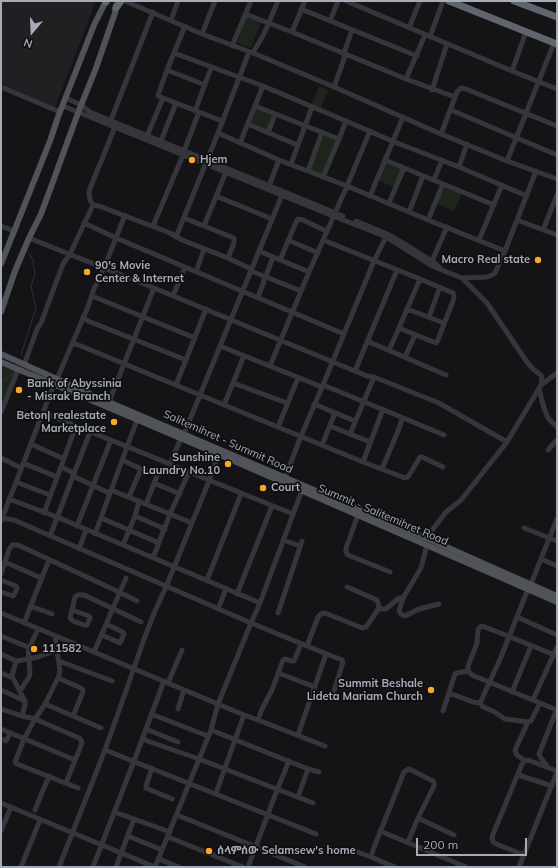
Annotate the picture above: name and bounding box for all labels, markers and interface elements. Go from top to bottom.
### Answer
north arrow [12,12,52,52]
text: N [22,35,34,51]
place label: Hjem [200,153,227,167]
marker: Hjem [187,155,197,165]
place label: Macro Real state [441,253,530,267]
marker: Macro Real state [533,255,543,265]
place label: 90's Movie Center & Internet [95,259,184,285]
marker: 90's Movie Center & Internet [82,267,92,277]
place label: Bank of Abyssinia - Misrak Branch [27,377,122,403]
marker: Bank of Abyssinia - Misrak Branch [14,385,24,395]
street label: Salitemihret - Summit Road [161,407,295,477]
place label: Beton| realestate Marketplace [16,409,106,435]
marker: Beton| realestate Marketplace [109,417,119,427]
place label: Sunshine Laundry No.10 [143,451,220,477]
marker: Sunshine Laundry No.10 [223,459,233,469]
place label: Court [271,481,300,495]
street label: Summit - Salitemihret Road [316,482,450,548]
marker: Court [258,483,268,493]
place label: 111582 [42,642,82,656]
marker: 111582 [29,644,39,654]
place label: Summit Beshale Lideta Mariam Church [307,677,423,703]
marker: Summit Beshale Lideta Mariam Church [426,685,436,695]
scale bar [418,830,529,856]
text: 200 m [423,837,458,852]
place label: ሰላምሰው Selamsew's home [217,844,356,858]
marker: ሰላምሰው Selamsew's home [204,846,214,856]

